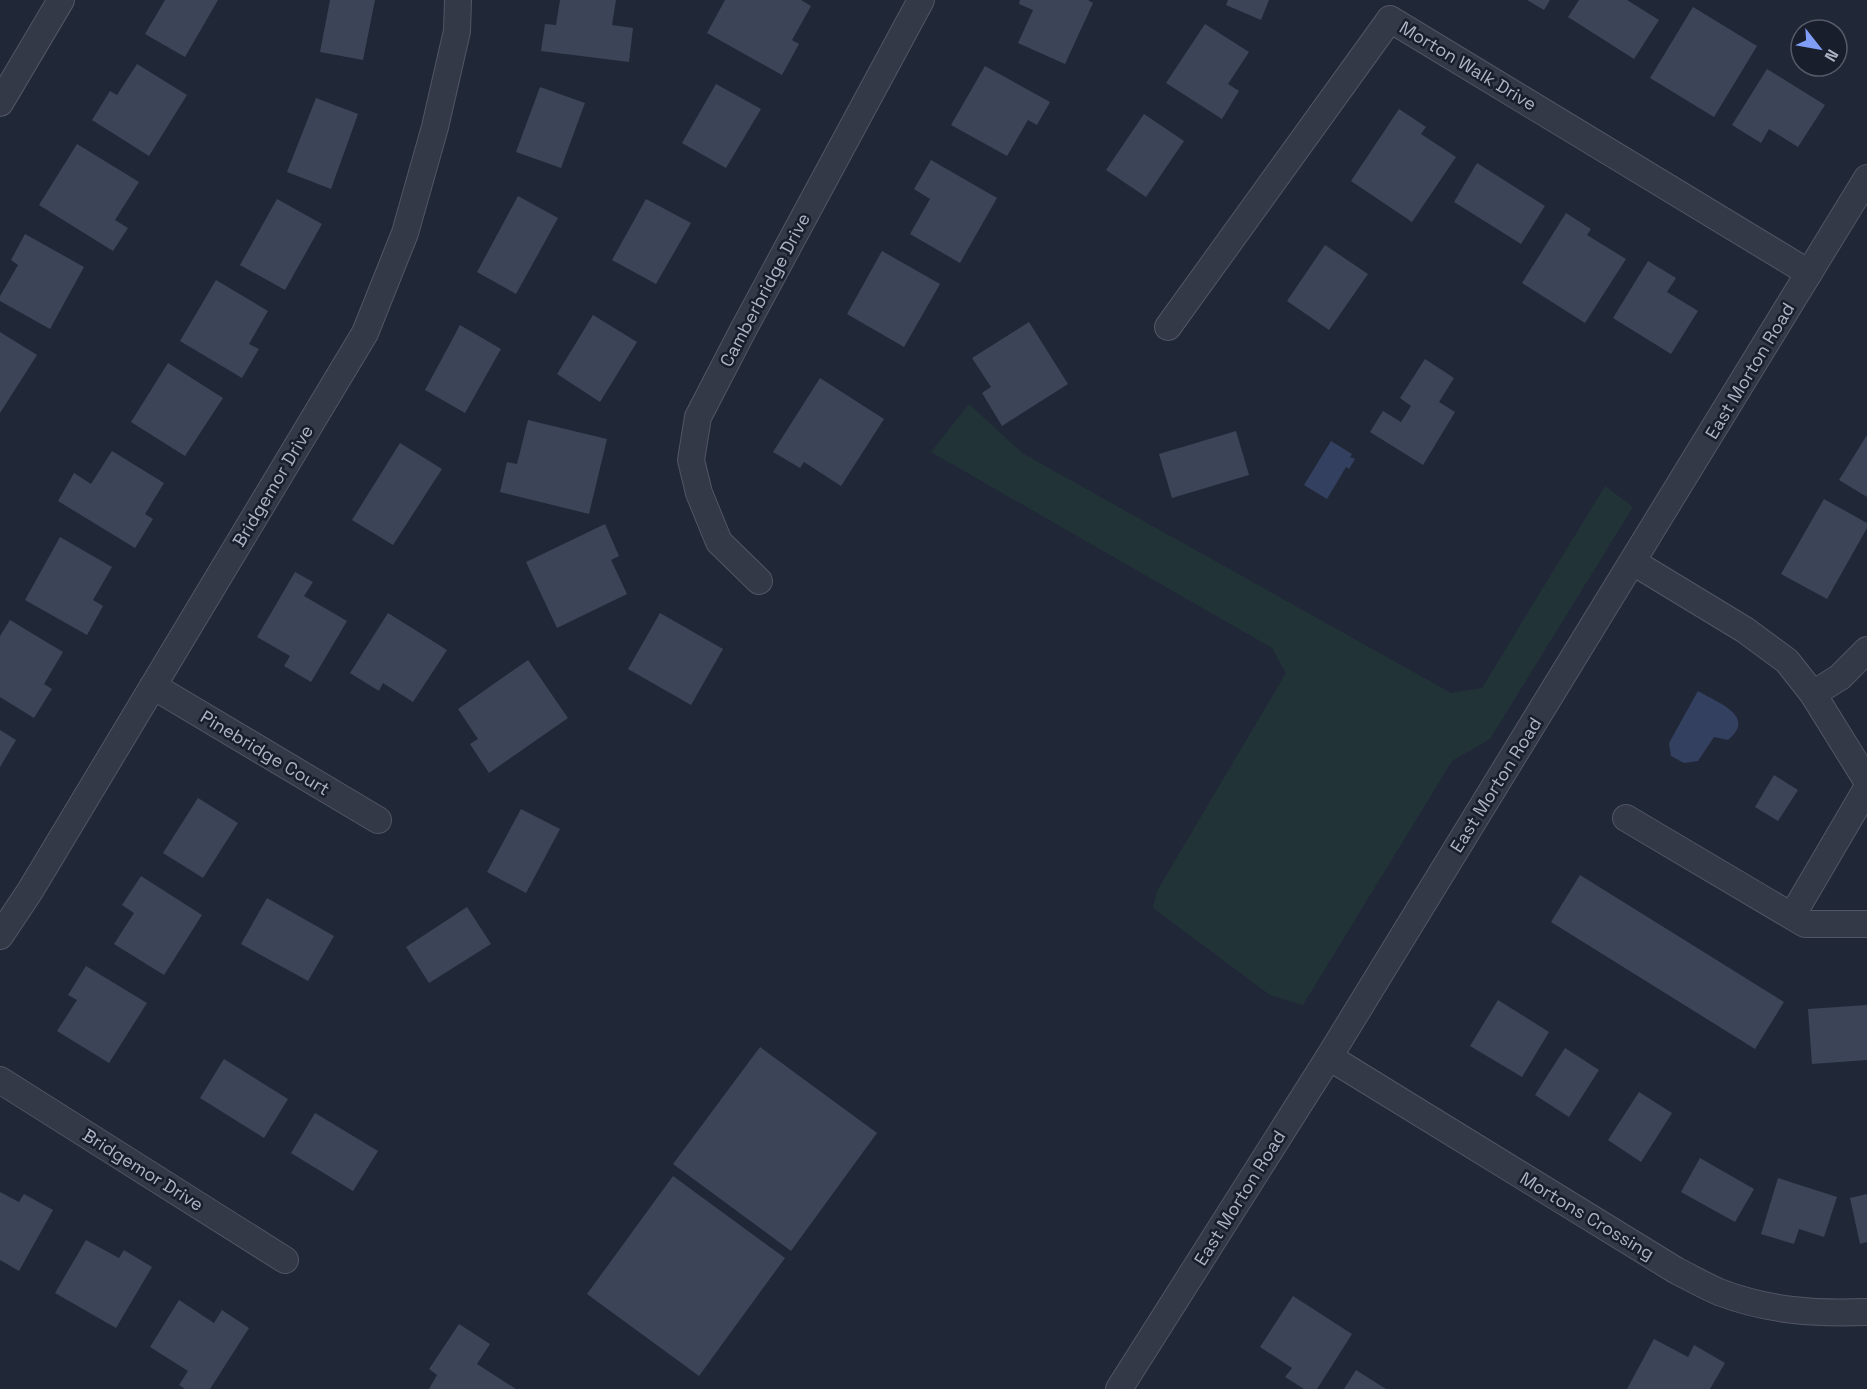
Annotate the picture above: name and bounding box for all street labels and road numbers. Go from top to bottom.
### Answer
street label: Morton Walk Drive [1396,16,1541,116]
street label: Camberbridge Drive [714,209,815,371]
street label: East Morton Road [1700,298,1799,443]
street label: Bridgemor Drive [227,421,318,551]
street label: Pinebridge Court [196,705,334,800]
street label: East Morton Road [1445,713,1546,857]
street label: Bridgemor Drive [79,1123,208,1216]
street label: East Morton Road [1189,1126,1290,1270]
street label: Mortons Crossing [1516,1166,1659,1265]

